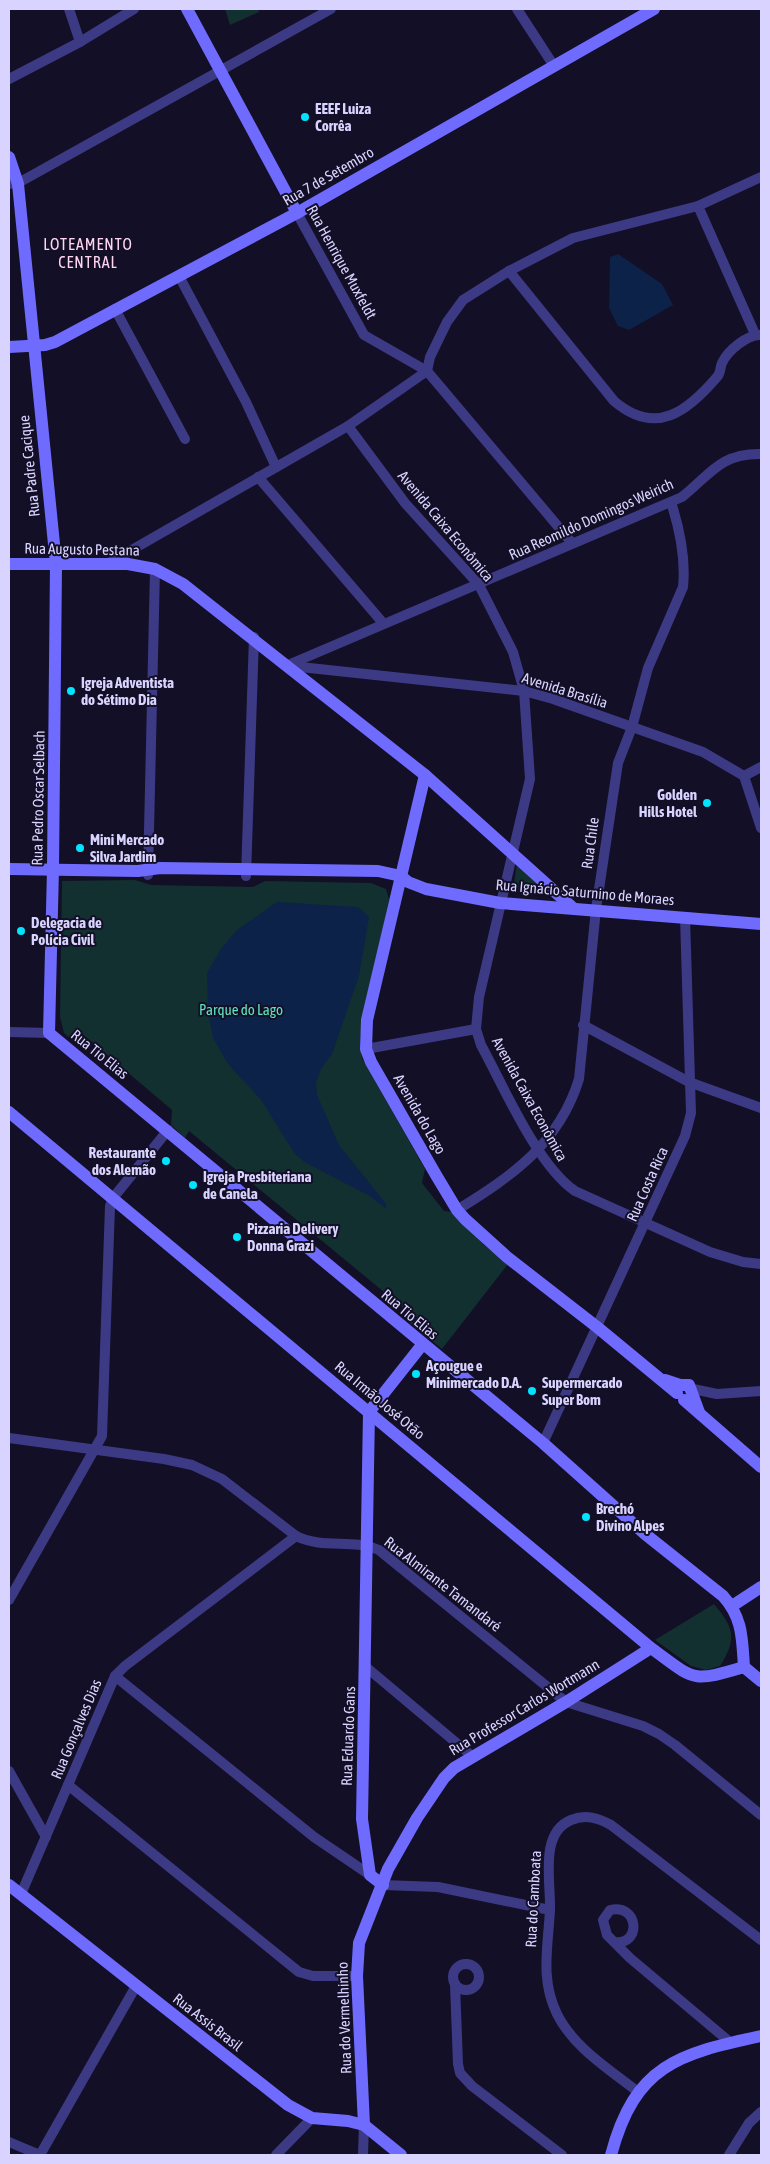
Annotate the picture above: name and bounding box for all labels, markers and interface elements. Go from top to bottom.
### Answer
place label: EEEF Luiza Corrêa [315,100,371,134]
marker: EEEF Luiza Corrêa [299,111,311,123]
street label: Rua 7 de Setembro [279,143,377,209]
street label: Rua Henrique Muxfeldt [304,202,380,322]
district label: LOTEAMENTO CENTRAL [43,235,133,271]
street label: Rua Padre Cacique [15,414,43,518]
street label: Avenida Caixa Econômica [395,467,497,585]
street label: Rua Reomildo Domingos Weirich [506,475,676,563]
street label: Rua Augusto Pestana [24,539,140,559]
street label: Avenida Brasília [520,669,610,711]
place label: Igreja Adventista do Sétimo Dia [81,674,174,708]
marker: Igreja Adventista do Sétimo Dia [65,685,77,697]
street label: Rua Pedro Oscar Selbach [28,730,48,866]
place label: Golden Hills Hotel [639,786,698,820]
marker: Golden Hills Hotel [701,797,713,809]
street label: Rua Chile [578,816,602,870]
place label: Mini Mercado Silva Jardim [90,831,164,865]
marker: Mini Mercado Silva Jardim [74,842,86,854]
street label: Rua Ignácio Saturnino de Moraes [495,876,675,908]
place label: Delegacia de Polícia Civil [31,914,102,948]
marker: Delegacia de Polícia Civil [15,925,27,937]
park label: Parque do Lago [199,1001,283,1018]
street label: Rua Tio Elias [68,1026,132,1082]
street label: Avenida Caixa Econômica [489,1034,571,1164]
street label: Avenida do Lago [390,1071,450,1157]
place label: Restaurante dos Alemão [88,1144,156,1178]
street label: Rua Costa Rica [623,1144,671,1224]
marker: Restaurante dos Alemão [160,1155,172,1167]
place label: Igreja Presbiteriana de Canela [203,1168,312,1202]
marker: Igreja Presbiteriana de Canela [187,1179,199,1191]
place label: Pizzaria Delivery Donna Grazi [247,1220,339,1254]
marker: Pizzaria Delivery Donna Grazi [231,1231,243,1243]
street label: Rua Tio Elias [378,1285,442,1343]
street label: Rua Irmão José Otão [332,1357,428,1443]
place label: Açougue e Minimercado D.A. [425,1357,522,1391]
marker: Açougue e Minimercado D.A. [410,1368,422,1380]
place label: Supermercado Super Bom [542,1374,623,1408]
marker: Supermercado Super Bom [526,1385,538,1397]
place label: Brechó Divino Alpes [596,1500,665,1534]
marker: Brechó Divino Alpes [580,1511,592,1523]
street label: Rua Almirante Tamandaré [381,1533,505,1635]
street label: Rua Professor Carlos Wortmann [446,1655,602,1759]
street label: Rua Gonçalves Dias [47,1677,105,1781]
street label: Rua Eduardo Gans [338,1686,358,1786]
street label: Rua do Camboata [522,1850,544,1948]
street label: Rua do Vermelhinho [334,1962,354,2074]
street label: Rua Assis Brasil [170,1990,246,2054]

